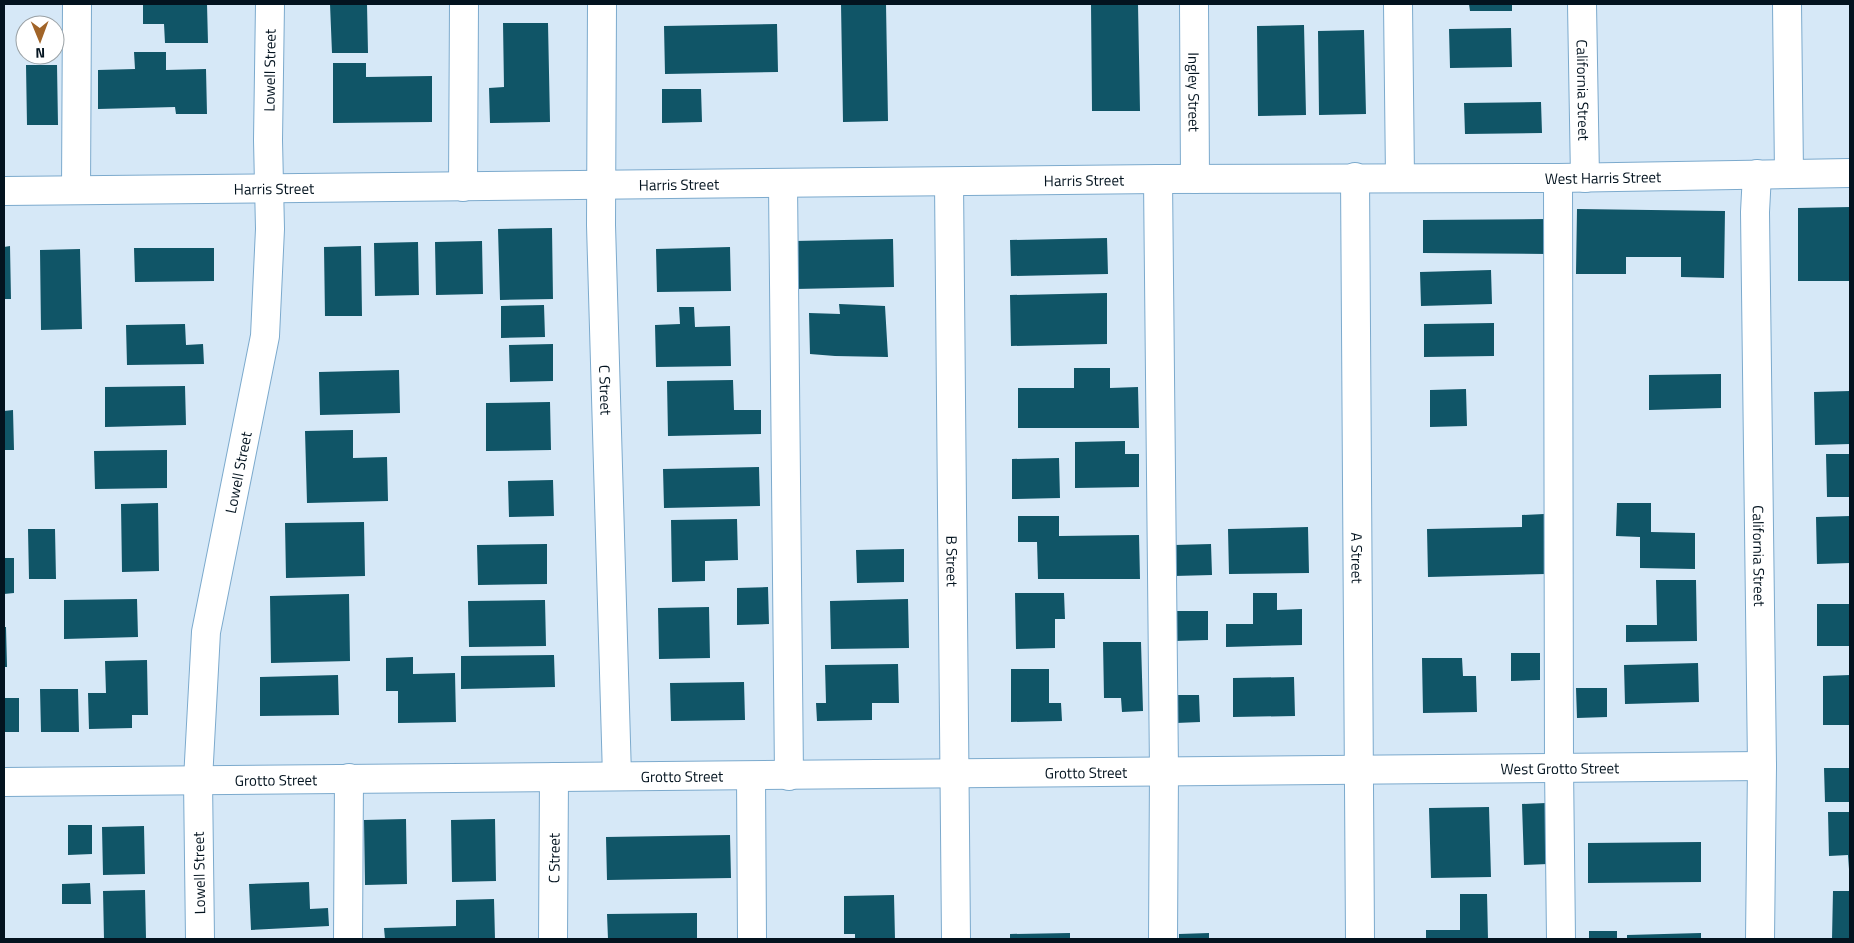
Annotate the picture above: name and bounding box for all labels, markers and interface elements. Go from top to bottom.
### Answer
north arrow [15,15,65,65]
street label: Lowell Street [257,28,281,112]
street label: California Street [1571,39,1596,142]
text: N [35,43,45,64]
street label: Ingley Street [1183,52,1206,133]
street label: West Harris Street [1545,165,1662,190]
street label: Harris Street [1044,168,1125,192]
street label: Harris Street [639,172,720,196]
street label: Harris Street [234,176,315,200]
street label: C Street [594,365,618,416]
street label: Lowell Street [218,429,257,515]
street label: California Street [1747,505,1771,607]
street label: A Street [1346,532,1369,584]
street label: B Street [941,535,964,587]
street label: West Grotto Street [1500,756,1620,780]
street label: Grotto Street [1045,760,1128,784]
street label: Grotto Street [641,764,724,788]
street label: Grotto Street [235,768,318,791]
street label: Lowell Street [187,831,211,915]
street label: C Street [542,832,565,883]

